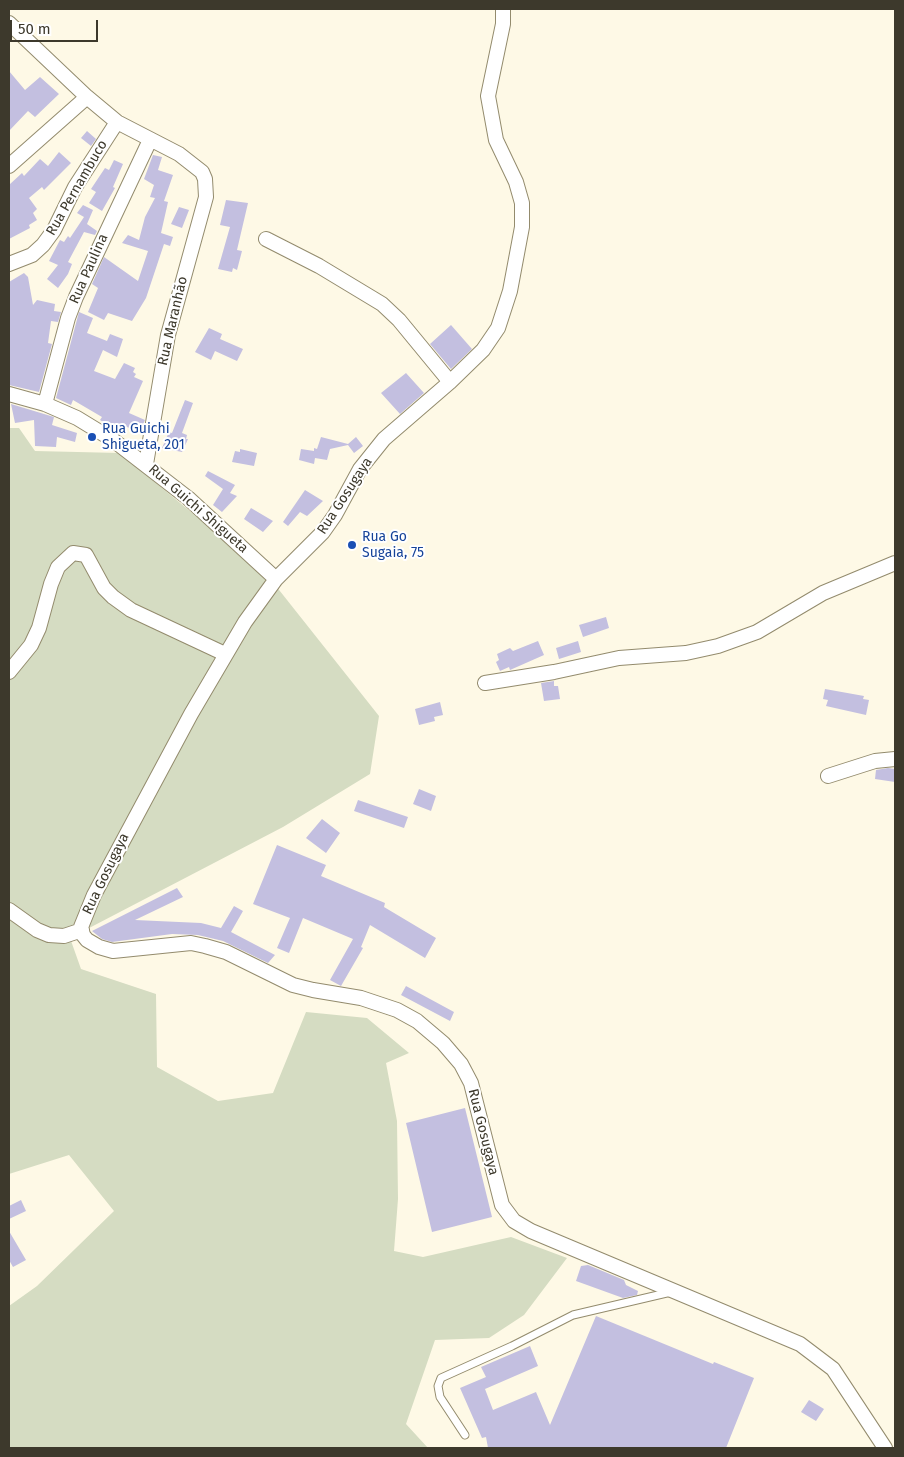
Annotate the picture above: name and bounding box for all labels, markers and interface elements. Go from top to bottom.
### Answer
scale bar [12,10,100,42]
text: 50 m [18,20,51,38]
street label: Rua Pernambuco [43,137,111,239]
street label: Rua Paulina [66,231,112,307]
street label: Rua Maranhão [155,275,191,367]
place label: Rua Guichi Shigueta, 201 [102,421,185,454]
marker: Rua Guichi Shigueta, 201 [86,431,98,443]
street label: Rua Gosugaya [314,454,376,538]
street label: Rua Guichi Shigueta [145,461,251,557]
place label: Rua Go Sugaia, 75 [362,529,424,562]
marker: Rua Go Sugaia, 75 [346,539,358,551]
street label: Rua Gosugaya [79,831,133,917]
street label: Rua Gosugaya [464,1087,502,1177]

